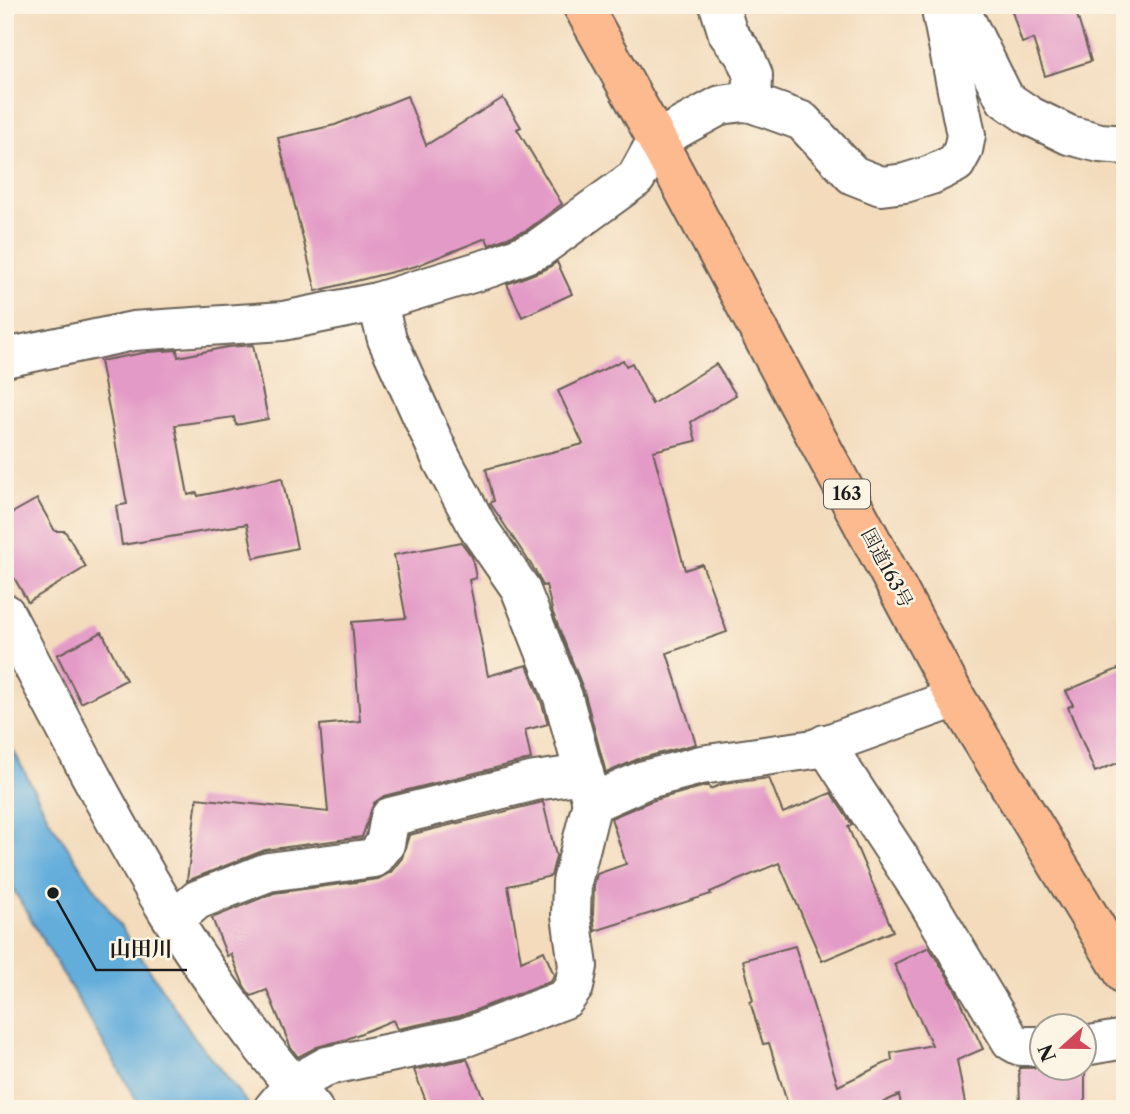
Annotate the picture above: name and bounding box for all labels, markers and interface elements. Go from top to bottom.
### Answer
road number: 163 [824,480,870,508]
street label: 国道163号 [857,524,917,612]
callout: 山田川 [96,928,187,970]
text: 山田川 [110,936,173,961]
north arrow [1028,1012,1098,1082]
text: N [1034,1041,1061,1065]

